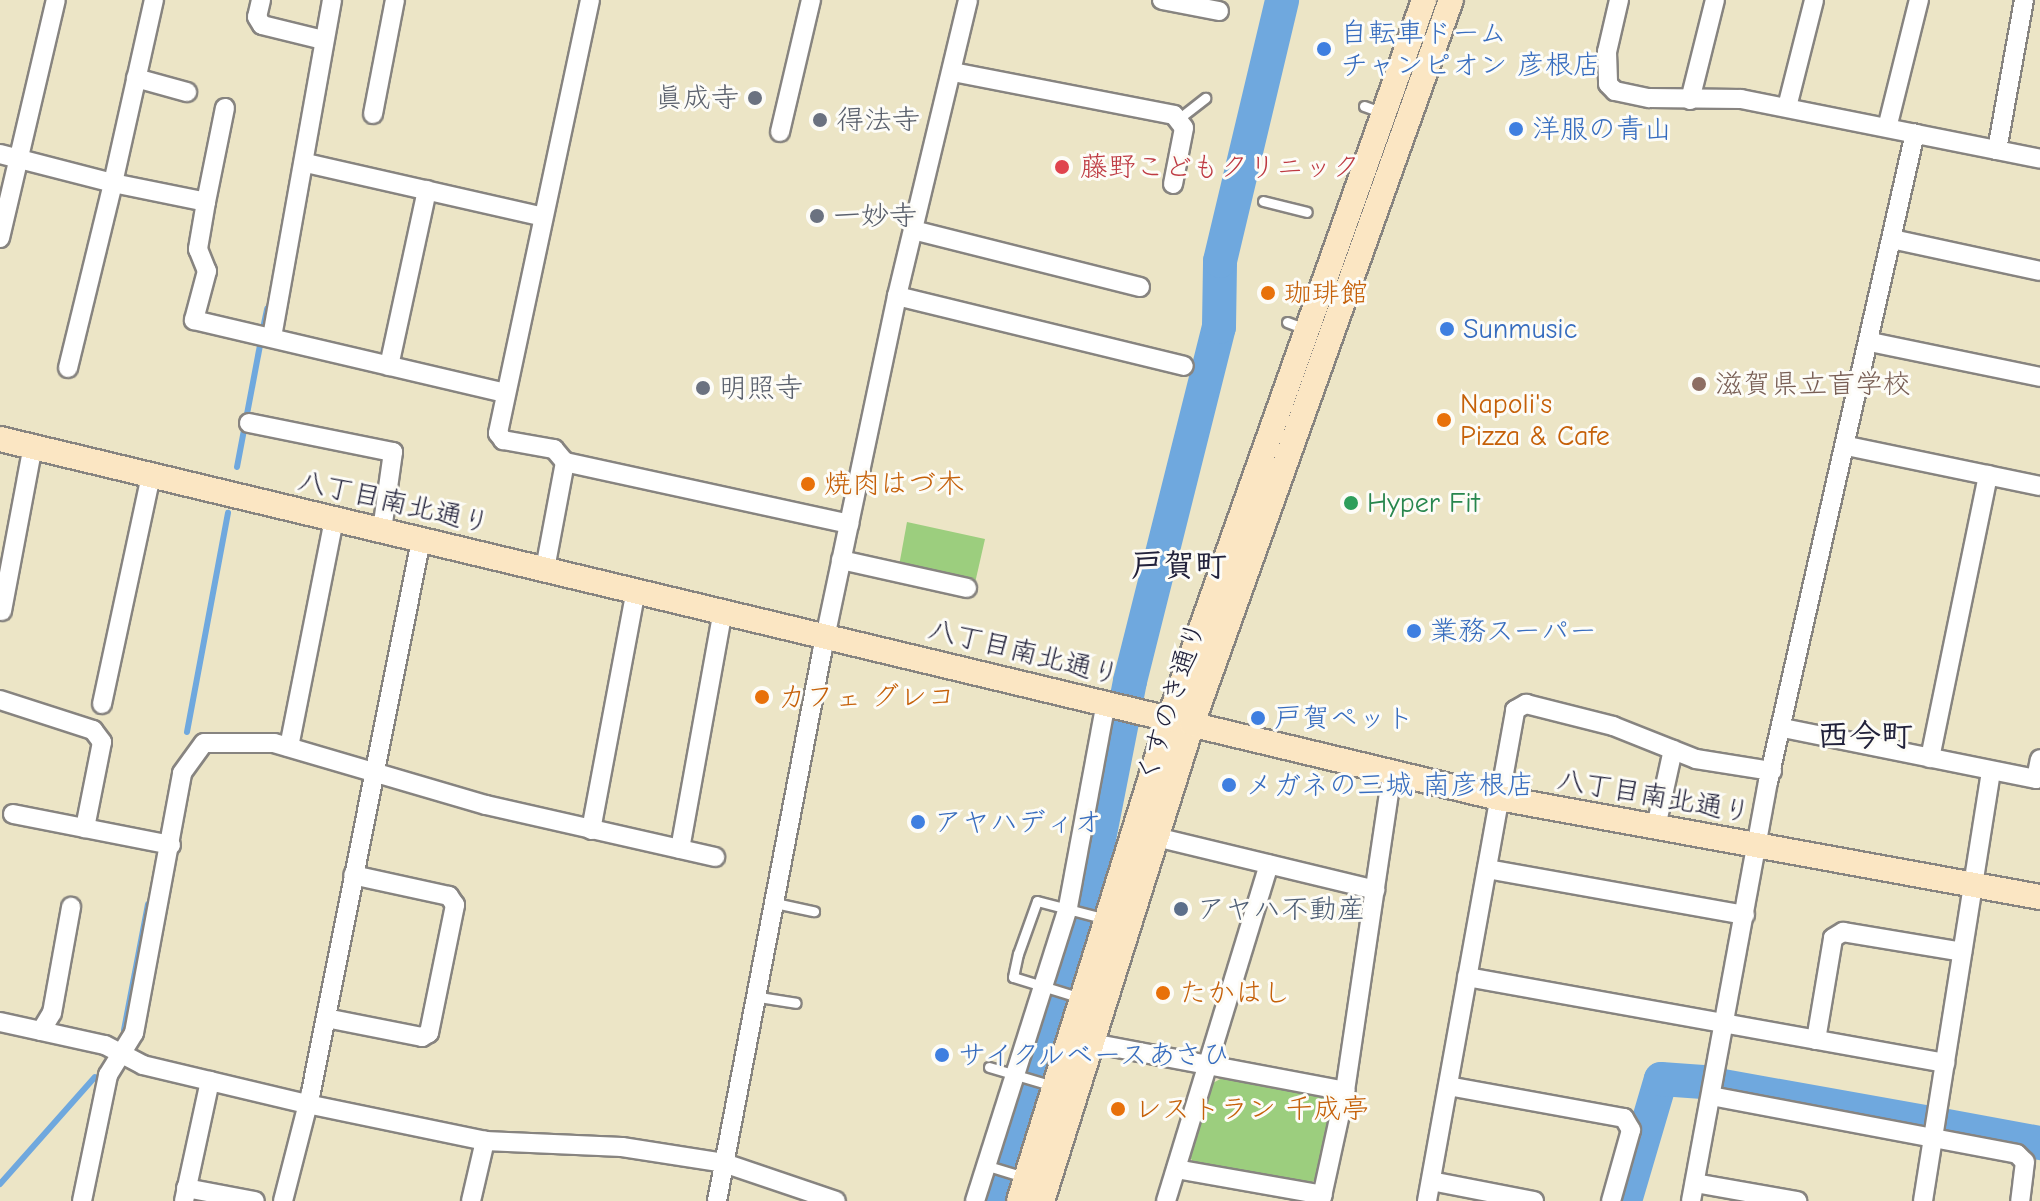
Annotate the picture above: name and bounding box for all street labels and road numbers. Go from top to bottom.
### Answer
street label: 八丁目南北通り [295,464,493,540]
street label: 八丁目南北通り [925,612,1123,692]
street label: くすのき通り [1129,617,1213,787]
street label: 八丁目南北通り [1555,762,1753,830]

